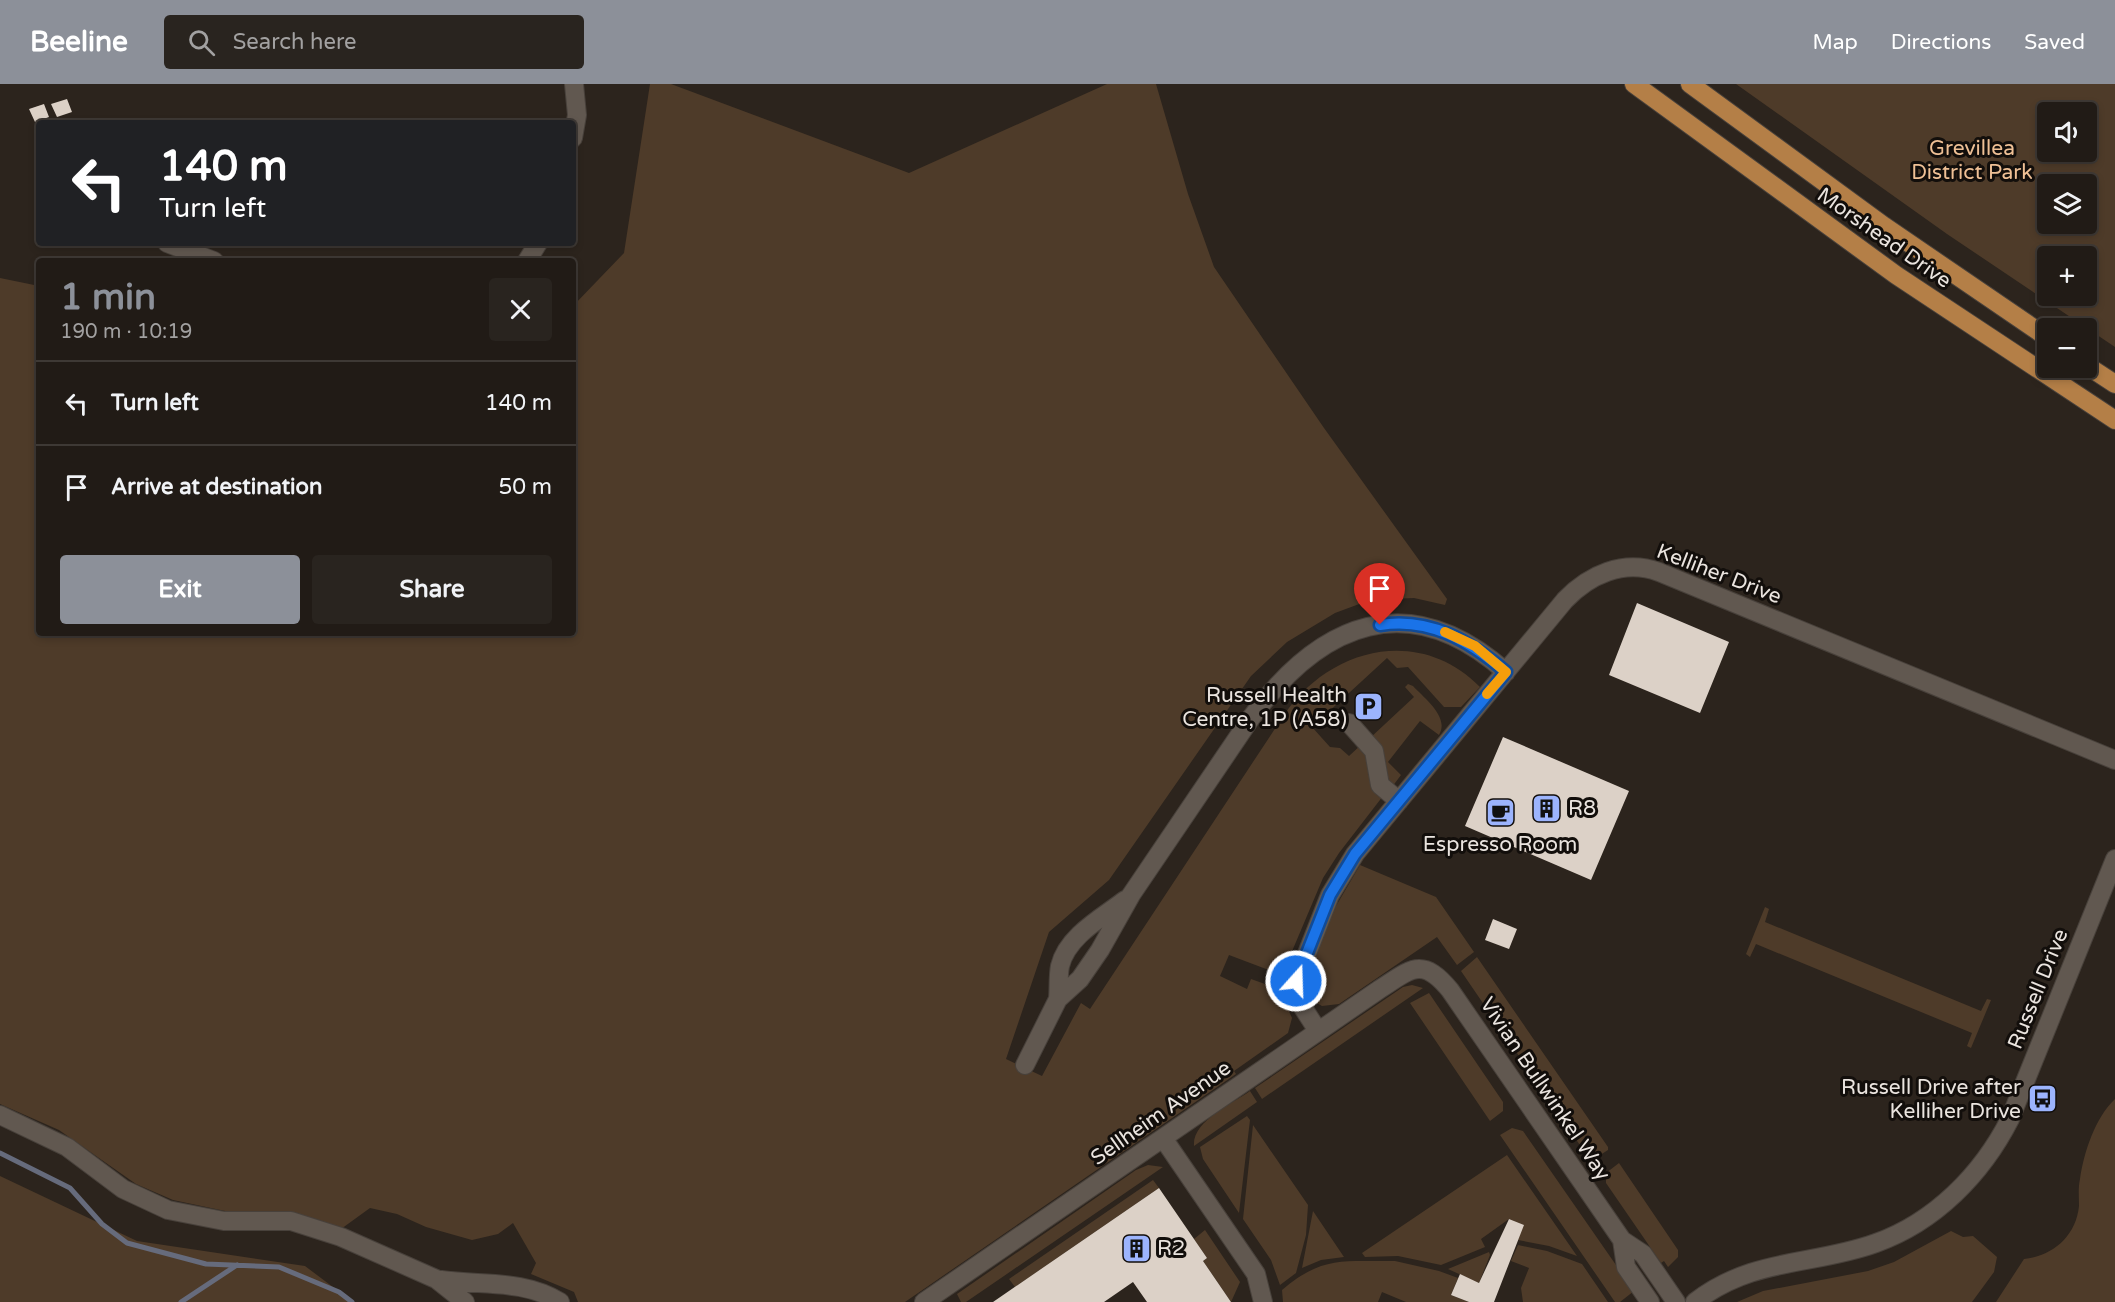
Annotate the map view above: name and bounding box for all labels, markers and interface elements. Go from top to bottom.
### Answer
search box [164,15,584,69]
text: Beeline [30,25,128,59]
icon: search [185,26,218,59]
text: Search here [233,29,357,55]
text: Map [1812,30,1858,55]
text: Directions [1891,30,1991,55]
text: Saved [2024,30,2085,55]
map controls [2037,102,2097,378]
button: sound [2037,102,2097,162]
park label: Grevillea District Park [1911,136,2033,185]
text: 140 m [159,141,288,192]
icon: left [60,144,138,222]
button: layers [2037,174,2097,234]
street label: Morshead Drive [1812,183,1956,294]
text: Turn left [159,192,266,225]
button: + [2037,246,2097,306]
text: 1 min [60,276,156,319]
button: close [489,278,552,341]
button: − [2037,318,2097,378]
text: 190 m · 10:19 [60,320,192,344]
icon: left [60,387,93,420]
text: Turn left [111,390,199,416]
text: 140 m [485,390,552,416]
icon: arrive [60,471,93,504]
text: Arrive at destination [111,474,322,500]
text: 50 m [498,474,552,500]
street label: Kelliher Drive [1653,539,1785,609]
button: Exit [60,555,300,624]
button: Share [312,555,552,624]
pin [1354,563,1405,625]
icon: arrive [1363,572,1396,605]
place label: Russell Health Centre, 1P (A58) [1182,683,1347,732]
parking icon: Russell Health Centre, 1P (A58) [1352,691,1384,723]
building icon: R8 [1531,792,1563,824]
place label: R8 [1568,796,1596,821]
cafe icon: Espresso Room [1484,797,1516,829]
place label: Espresso Room [1423,832,1577,857]
street label: Russell Drive [2003,925,2073,1053]
position arrow [1264,949,1328,1013]
street label: Vivian Bullwinkel Way [1474,993,1616,1185]
street label: Sellheim Avenue [1086,1055,1236,1171]
place label: Russell Drive after Kelliher Drive [1841,1075,2021,1124]
bus stop icon: Russell Drive after Kelliher Drive [2026,1083,2058,1115]
building icon: R2 [1120,1232,1152,1264]
place label: R2 [1157,1236,1185,1261]

